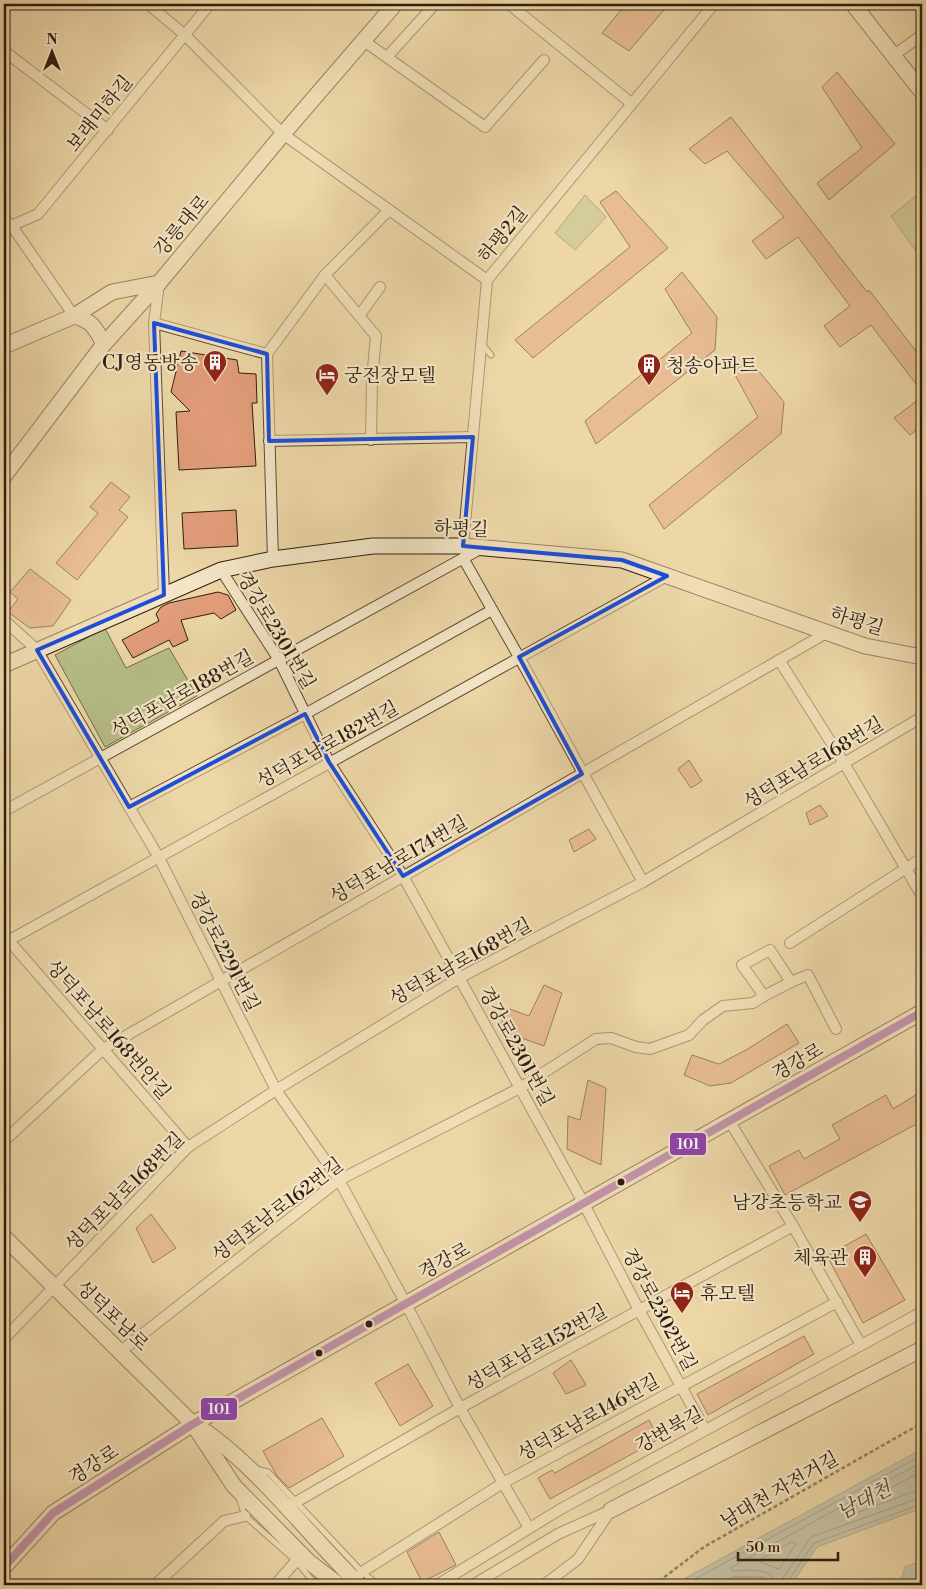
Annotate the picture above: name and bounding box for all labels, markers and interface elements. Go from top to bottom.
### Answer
north arrow [28,28,78,78]
text: N [46,31,58,49]
street label: 보래미하길 [62,70,138,157]
street label: 강릉대로 [149,190,215,261]
street label: 하평2길 [473,201,533,268]
building icon: CJ영동방송 [202,349,228,383]
place label: CJ영동방송 [102,351,198,375]
building icon: 청송아파트 [636,352,662,386]
place label: 청송아파트 [666,354,758,378]
hotel icon: 궁전장모텔 [314,362,340,396]
place label: 궁전장모텔 [344,364,436,388]
street label: 하평길 [433,516,489,542]
street label: 경강로2301번길 [232,567,321,694]
street label: 하평길 [827,601,887,640]
street label: 성덕포남로188번길 [107,645,258,743]
street label: 성덕포남로182번길 [252,696,403,794]
street label: 성덕포남로168번길 [739,712,888,814]
street label: 성덕포남로174번길 [325,811,472,909]
street label: 경강로2291번길 [183,887,265,1016]
street label: 성덕포남로168번길 [385,913,536,1011]
street label: 성덕포남로168번안길 [41,955,176,1105]
street label: 경강로2301번길 [473,982,559,1111]
street label: 경강로 [768,1038,827,1086]
street label: 성덕포남로168번길 [60,1127,189,1256]
line badge: 101 [669,1132,707,1156]
text: 101 [677,1136,700,1154]
street label: 성덕포남로162번길 [207,1153,348,1267]
unlabelled marker [616,1177,626,1187]
school or university icon: 남강초등학교 [847,1189,873,1223]
place label: 남강초등학교 [732,1191,842,1215]
street label: 경강로 [415,1237,474,1285]
street label: 경강로2302번길 [617,1244,702,1375]
building icon: 체육관 [852,1244,878,1278]
place label: 체육관 [793,1246,849,1270]
street label: 성덕포남로 [71,1275,154,1356]
hotel icon: 휴모텔 [669,1280,695,1314]
place label: 휴모텔 [700,1282,755,1306]
street label: 성덕포남로152번길 [462,1299,611,1397]
unlabelled marker [364,1319,374,1329]
unlabelled marker [314,1348,324,1358]
street label: 성덕포남로146번길 [513,1369,664,1467]
line badge: 101 [200,1397,238,1421]
text: 101 [208,1401,231,1419]
street label: 강변북길 [632,1402,707,1458]
street label: 경강로 [64,1440,123,1490]
street label: 남대천 자전거길 [716,1446,843,1533]
water label: 남대천 [833,1476,898,1526]
scale bar [738,1529,838,1561]
text: 50 m [746,1538,780,1557]

